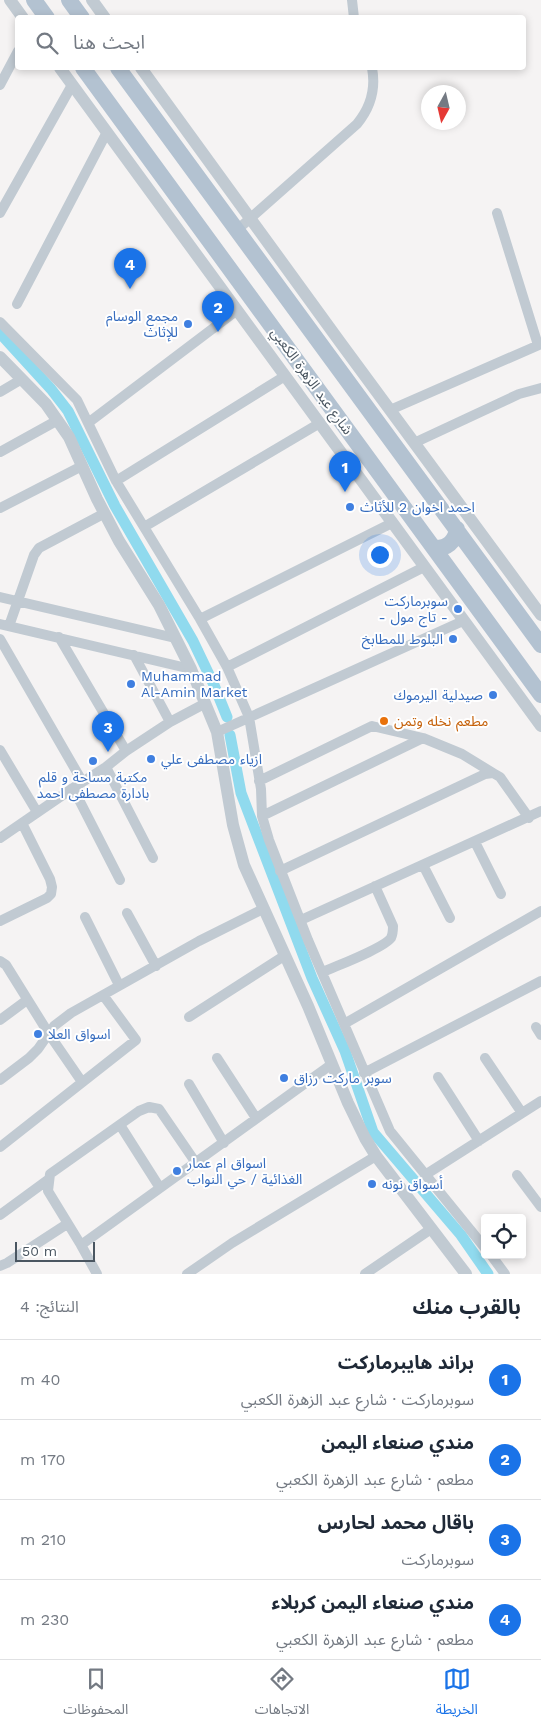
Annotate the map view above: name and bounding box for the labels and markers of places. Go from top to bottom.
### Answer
pin: 4 [114,248,146,289]
pin: 2 [202,291,234,332]
place label: مجمع الوسام للإثاث [106,308,178,342]
marker: مجمع الوسام للإثاث [182,318,194,330]
pin: 1 [329,451,361,492]
place label: احمد اخوان 2 للأثاث [360,499,475,516]
marker: احمد اخوان 2 للأثاث [344,501,356,513]
place label: سوبرماركت - تاج مول - [378,593,448,628]
marker: سوبرماركت - تاج مول - [452,603,464,615]
place label: البلوط للمطابخ [362,631,443,650]
marker: البلوط للمطابخ [447,633,459,645]
place label: Muhammad Al-Amin Market [141,668,248,700]
marker: Muhammad Al-Amin Market [125,678,137,690]
place label: صيدلية اليرموك [394,687,483,704]
marker: صيدلية اليرموك [487,689,499,701]
pin: 3 [92,711,124,752]
place label: مطعم نخله وتمن [394,713,488,732]
marker: مطعم نخله وتمن [378,715,390,727]
place label: ازياء مصطفى علي [161,751,262,770]
marker: ازياء مصطفى علي [145,753,157,765]
marker: مكتبة مساحة و قلم بادارة مصطفى احمد [87,755,99,767]
place label: مكتبة مساحة و قلم بادارة مصطفى احمد [37,769,150,802]
place label: اسواق العلا [48,1026,111,1043]
marker: اسواق العلا [32,1028,44,1040]
place label: سوبر ماركت رزاق [294,1070,392,1087]
marker: سوبر ماركت رزاق [278,1072,290,1084]
place label: اسواق ام عمار الغذائية / حي النواب [186,1155,302,1190]
marker: اسواق ام عمار الغذائية / حي النواب [171,1165,183,1177]
place label: أسواق نونه [382,1175,443,1193]
marker: أسواق نونه [366,1178,378,1190]

